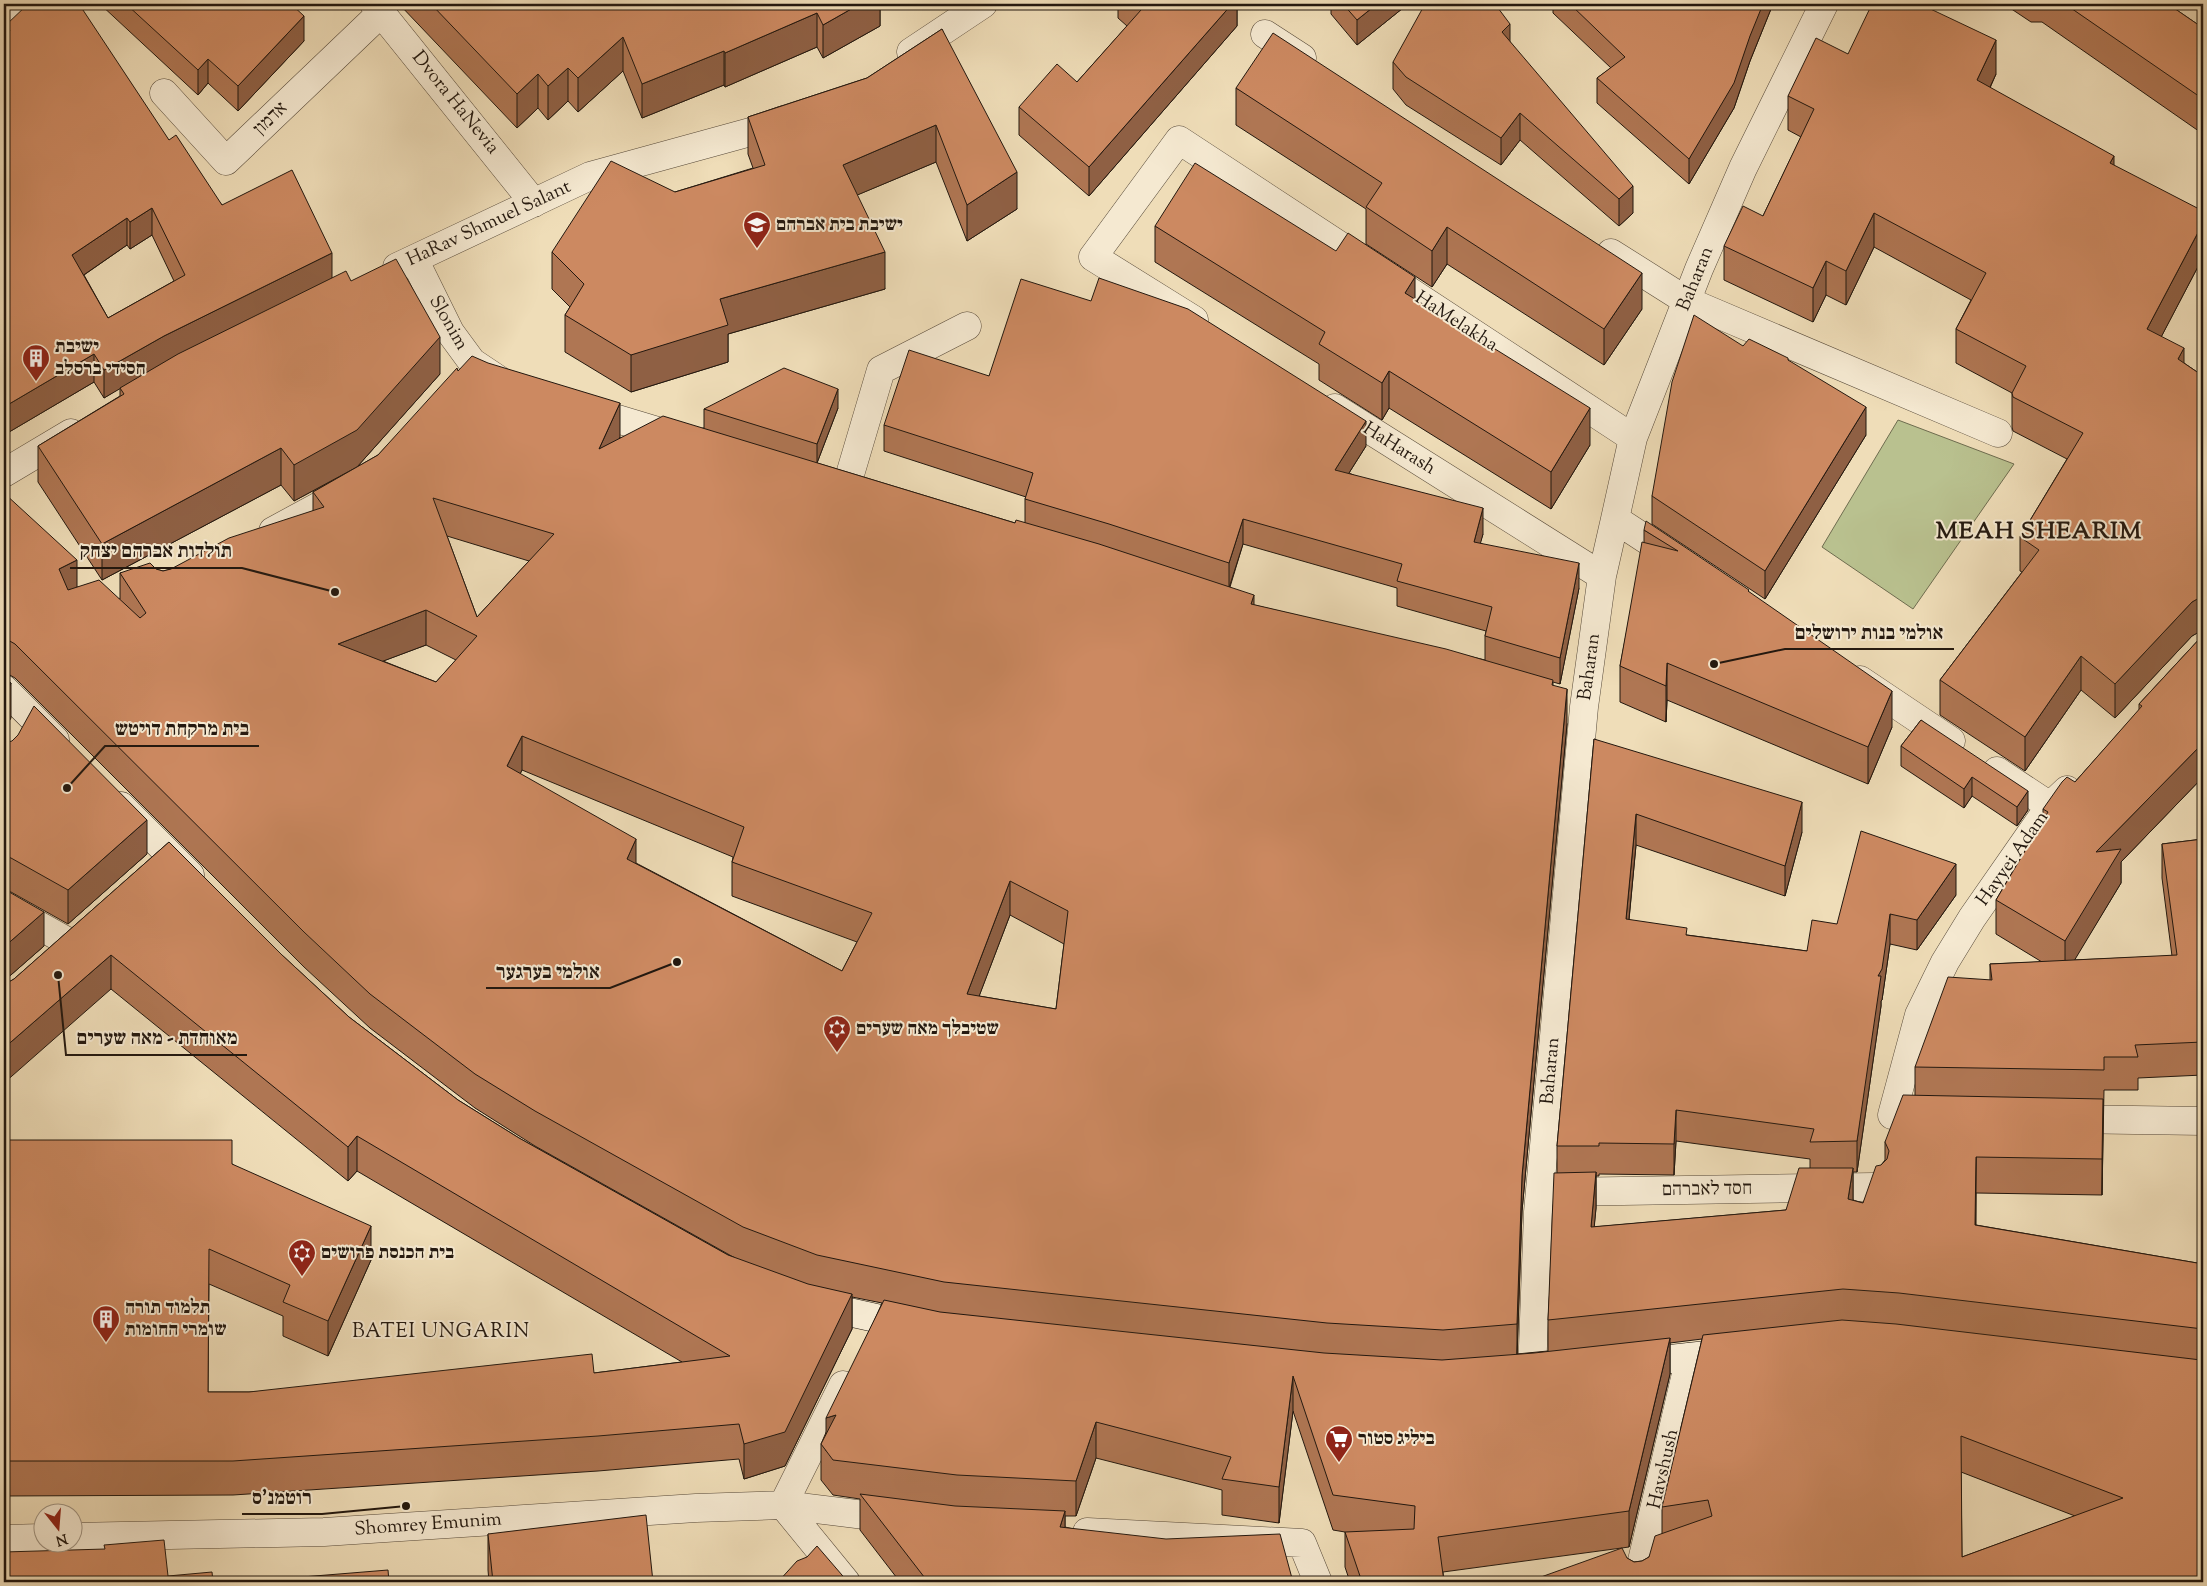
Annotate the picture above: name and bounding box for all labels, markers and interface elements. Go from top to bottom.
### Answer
street label: Dvora HaNevia [405,46,505,161]
street label: אדמון [248,96,294,142]
street label: HaRav Shmuel Salant [402,174,576,274]
school or university icon: ישיבת בית אברהם [742,210,772,249]
place label: ישיבת בית אברהם [776,212,903,239]
street label: Baharan [1671,243,1721,315]
street label: HaMelakha [1409,285,1503,359]
street label: Slonim [422,291,475,356]
place label: ישיבת חסידי ברסלב [55,334,146,383]
building icon: ישיבת חסידי ברסלב [21,343,51,382]
street label: HaHarash [1357,416,1441,482]
district label: MEAH SHEARIM [1936,515,2142,549]
callout: תולדות אברהם יצחק [70,533,242,568]
text: תולדות אברהם יצחק [80,538,232,567]
callout: אולמי בנות ירושלים [1785,614,1954,649]
text: אולמי בנות ירושלים [1795,620,1943,649]
street label: Baharan [1572,632,1608,702]
callout: בית מרקחת דויטש [105,711,259,746]
text: בית מרקחת דויטש [115,716,249,745]
street label: Hayyei Adam [1970,806,2056,912]
callout: אולמי בערגער [486,953,610,988]
text: אולמי בערגער [496,959,600,988]
synagogue icon: שטיבלך מאה שערים [822,1014,852,1053]
place label: שטיבלך מאה שערים [856,1016,999,1043]
callout: מאוחדת - מאה שערים [66,1020,247,1055]
text: מאוחדת - מאה שערים [77,1025,237,1054]
street label: Baharan [1535,1036,1567,1106]
street label: חסד לאברהם [1662,1176,1752,1204]
synagogue icon: בית הכנסת פרושים [287,1238,317,1277]
place label: בית הכנסת פרושים [321,1240,454,1267]
place label: תלמוד תורה שומרי החומות [125,1295,227,1344]
building icon: תלמוד תורה שומרי החומות [91,1304,121,1343]
district label: BATEI UNGARIN [352,1318,530,1347]
supermarket icon: ביליג סטור [1324,1424,1354,1463]
place label: ביליג סטור [1358,1426,1435,1453]
street label: Havshush [1642,1426,1686,1512]
callout: רוטמנ'ס [242,1479,322,1514]
text: רוטמנ'ס [252,1485,312,1514]
north arrow [32,1504,82,1554]
street label: Shomrey Emunim [353,1506,503,1544]
text: N [53,1527,69,1550]

